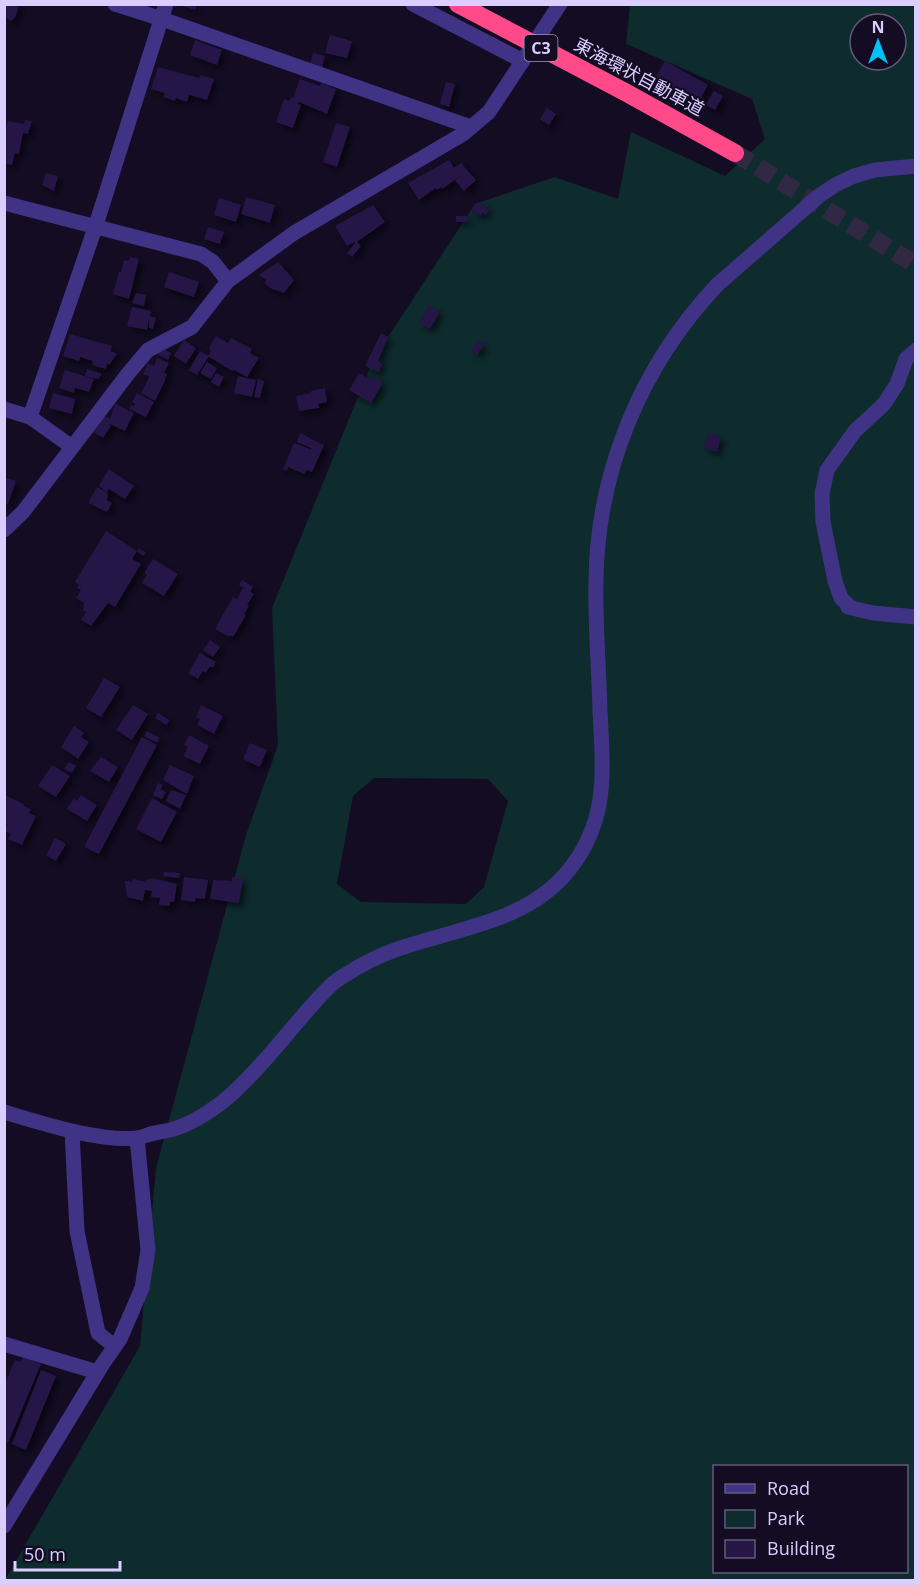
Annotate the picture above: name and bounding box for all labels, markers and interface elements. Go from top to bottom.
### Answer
north arrow [848,12,908,72]
text: N [871,16,885,38]
street label: 東海環状自動車道 [570,32,709,121]
road number: C3 [524,35,558,61]
legend [713,1465,908,1573]
text: Road [767,1476,810,1500]
text: Park [767,1506,805,1530]
scale bar [15,1534,120,1572]
text: Building [767,1536,835,1560]
text: 50 m [24,1542,66,1566]

